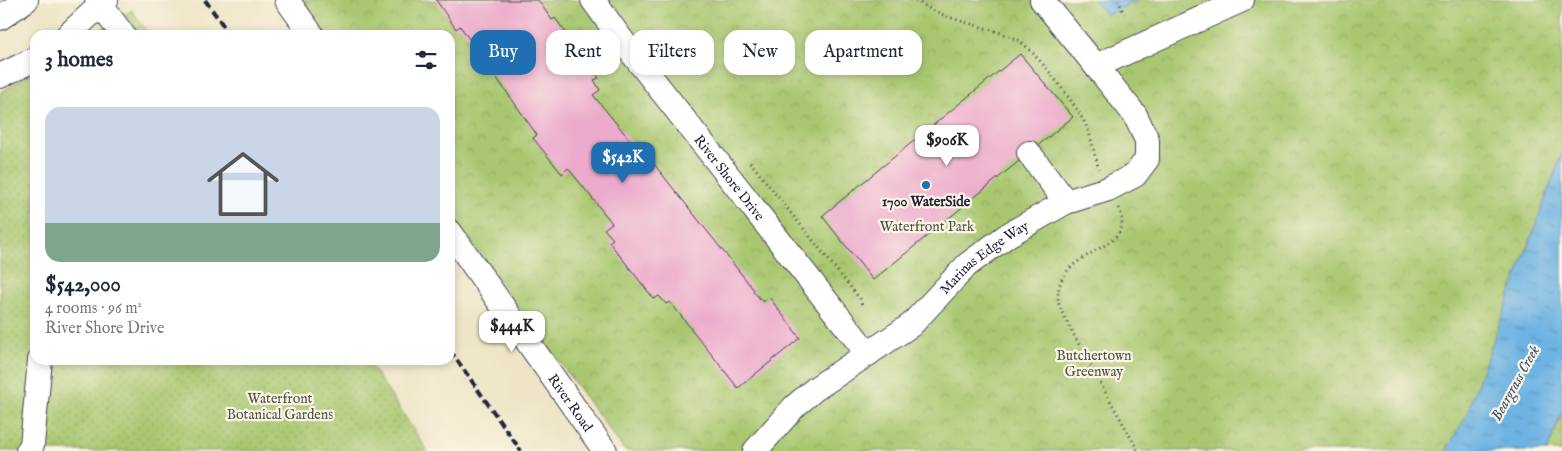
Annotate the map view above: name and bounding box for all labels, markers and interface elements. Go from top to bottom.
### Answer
chip: Buy [470,30,536,75]
chip: Rent [546,30,620,75]
chip: Filters [630,30,714,75]
chip: New [724,30,795,75]
chip: Apartment [805,30,922,75]
icon: filters [412,46,440,74]
text: 3 homes [45,47,113,74]
pin: $906K [912,124,982,167]
street label: River Shore Drive [690,131,768,225]
text: $906K [926,131,968,151]
icon: home [198,139,288,229]
pin: $542K [588,142,658,184]
text: $542K [602,148,644,168]
marker: 1700 WaterSide [920,179,932,191]
place label: 1700 WaterSide [882,193,971,211]
street label: Marinas Edge Way [936,217,1032,299]
park label: Waterfront Park [880,218,975,236]
text: $542,000 [45,272,121,299]
text: 4 rooms · 96 m² [45,299,142,319]
pin: $444K [477,310,547,353]
text: $444K [490,317,534,337]
text: River Shore Drive [45,319,164,339]
water label: Beargrass Creek [1487,342,1545,425]
park label: Butchertown Greenway [1056,347,1132,381]
street label: River Road [543,371,597,436]
park label: Waterfront Botanical Gardens [227,390,333,424]

